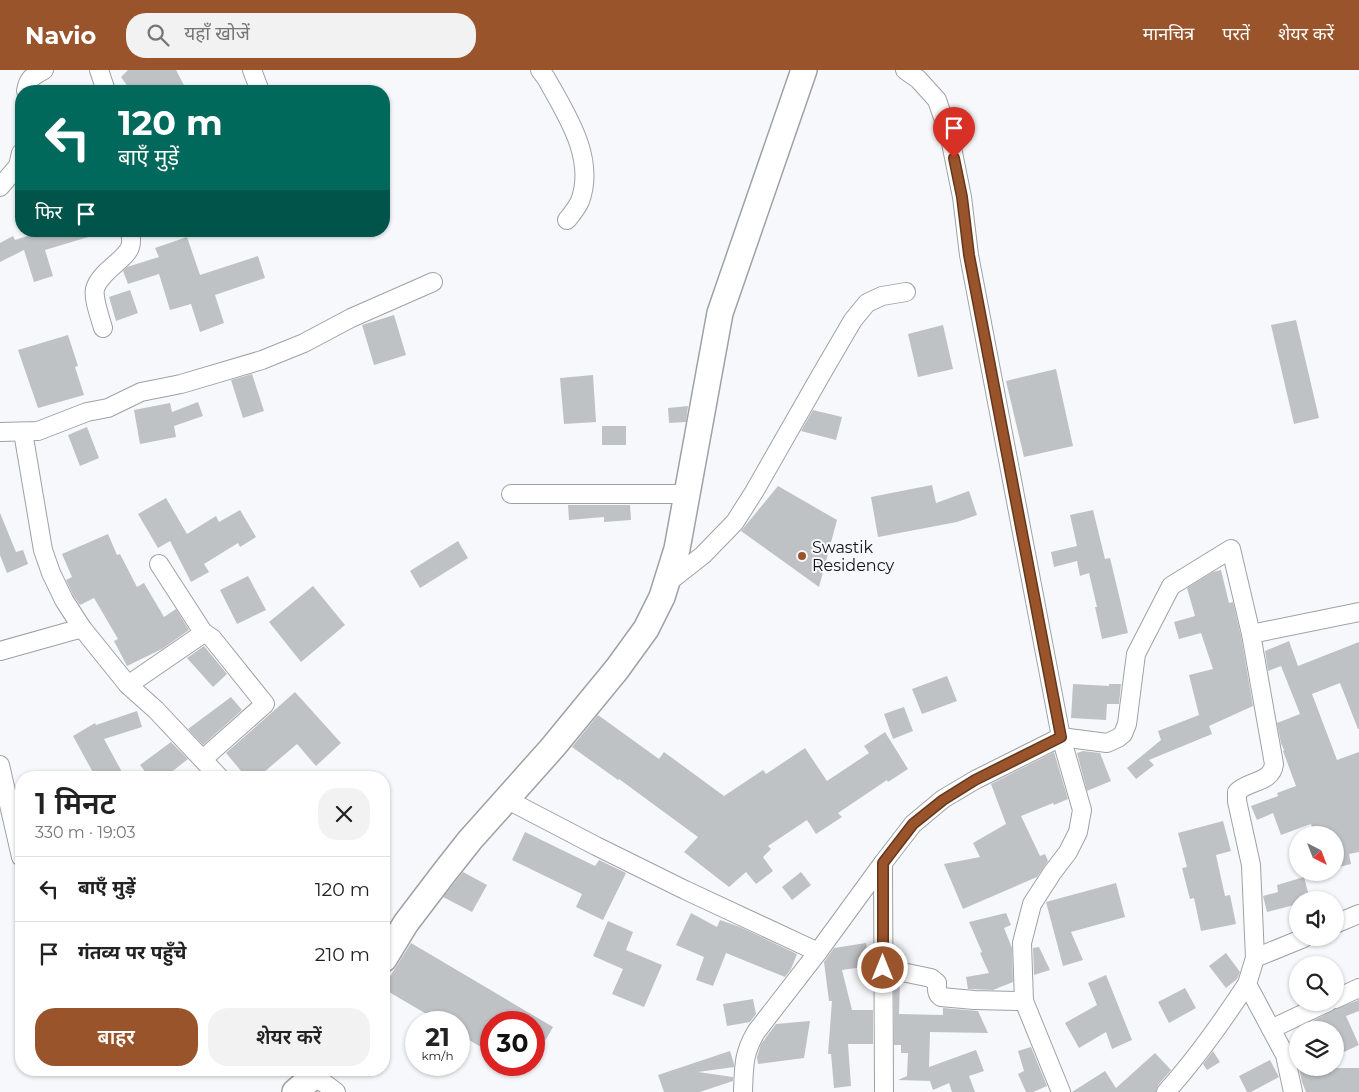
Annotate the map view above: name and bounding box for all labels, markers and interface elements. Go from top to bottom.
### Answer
search box [126,13,476,58]
text: Navio [25,21,96,50]
icon: search [144,21,172,49]
text: यहाँ खोजें [184,22,250,45]
text: मानचित्र [1143,23,1194,45]
text: परतें [1222,23,1250,45]
text: शेयर करें [1278,23,1334,45]
text: 120 m [118,101,223,144]
icon: left [35,105,100,170]
pin [933,107,975,158]
icon: arrive [940,114,968,142]
text: बाएँ मुड़ें [118,144,179,171]
icon: arrive [72,200,100,228]
text: फिर [35,201,62,224]
place label: Swastik Residency [812,538,895,575]
marker: Swastik Residency [796,550,808,562]
text: 1 मिनट [35,785,116,822]
button: close [318,788,370,840]
text: 330 m · 19:03 [35,823,136,842]
north arrow [1289,826,1344,881]
map controls [1289,826,1344,1076]
icon: left [35,875,63,903]
text: बाएँ मुड़ें [78,876,135,899]
text: 120 m [315,878,370,901]
button: sound [1289,891,1344,946]
icon: arrive [35,940,63,968]
text: गंतव्य पर पहुँचे [78,941,186,964]
position arrow [856,941,908,993]
text: 210 m [315,943,370,966]
button: search [1289,956,1344,1011]
button: बाहर [35,1008,198,1066]
button: शेयर करें [208,1008,370,1066]
speed limit sign: 30 [480,1011,545,1076]
button: layers [1289,1021,1344,1076]
text: 21 [425,1022,450,1052]
text: km/h [421,1048,454,1063]

